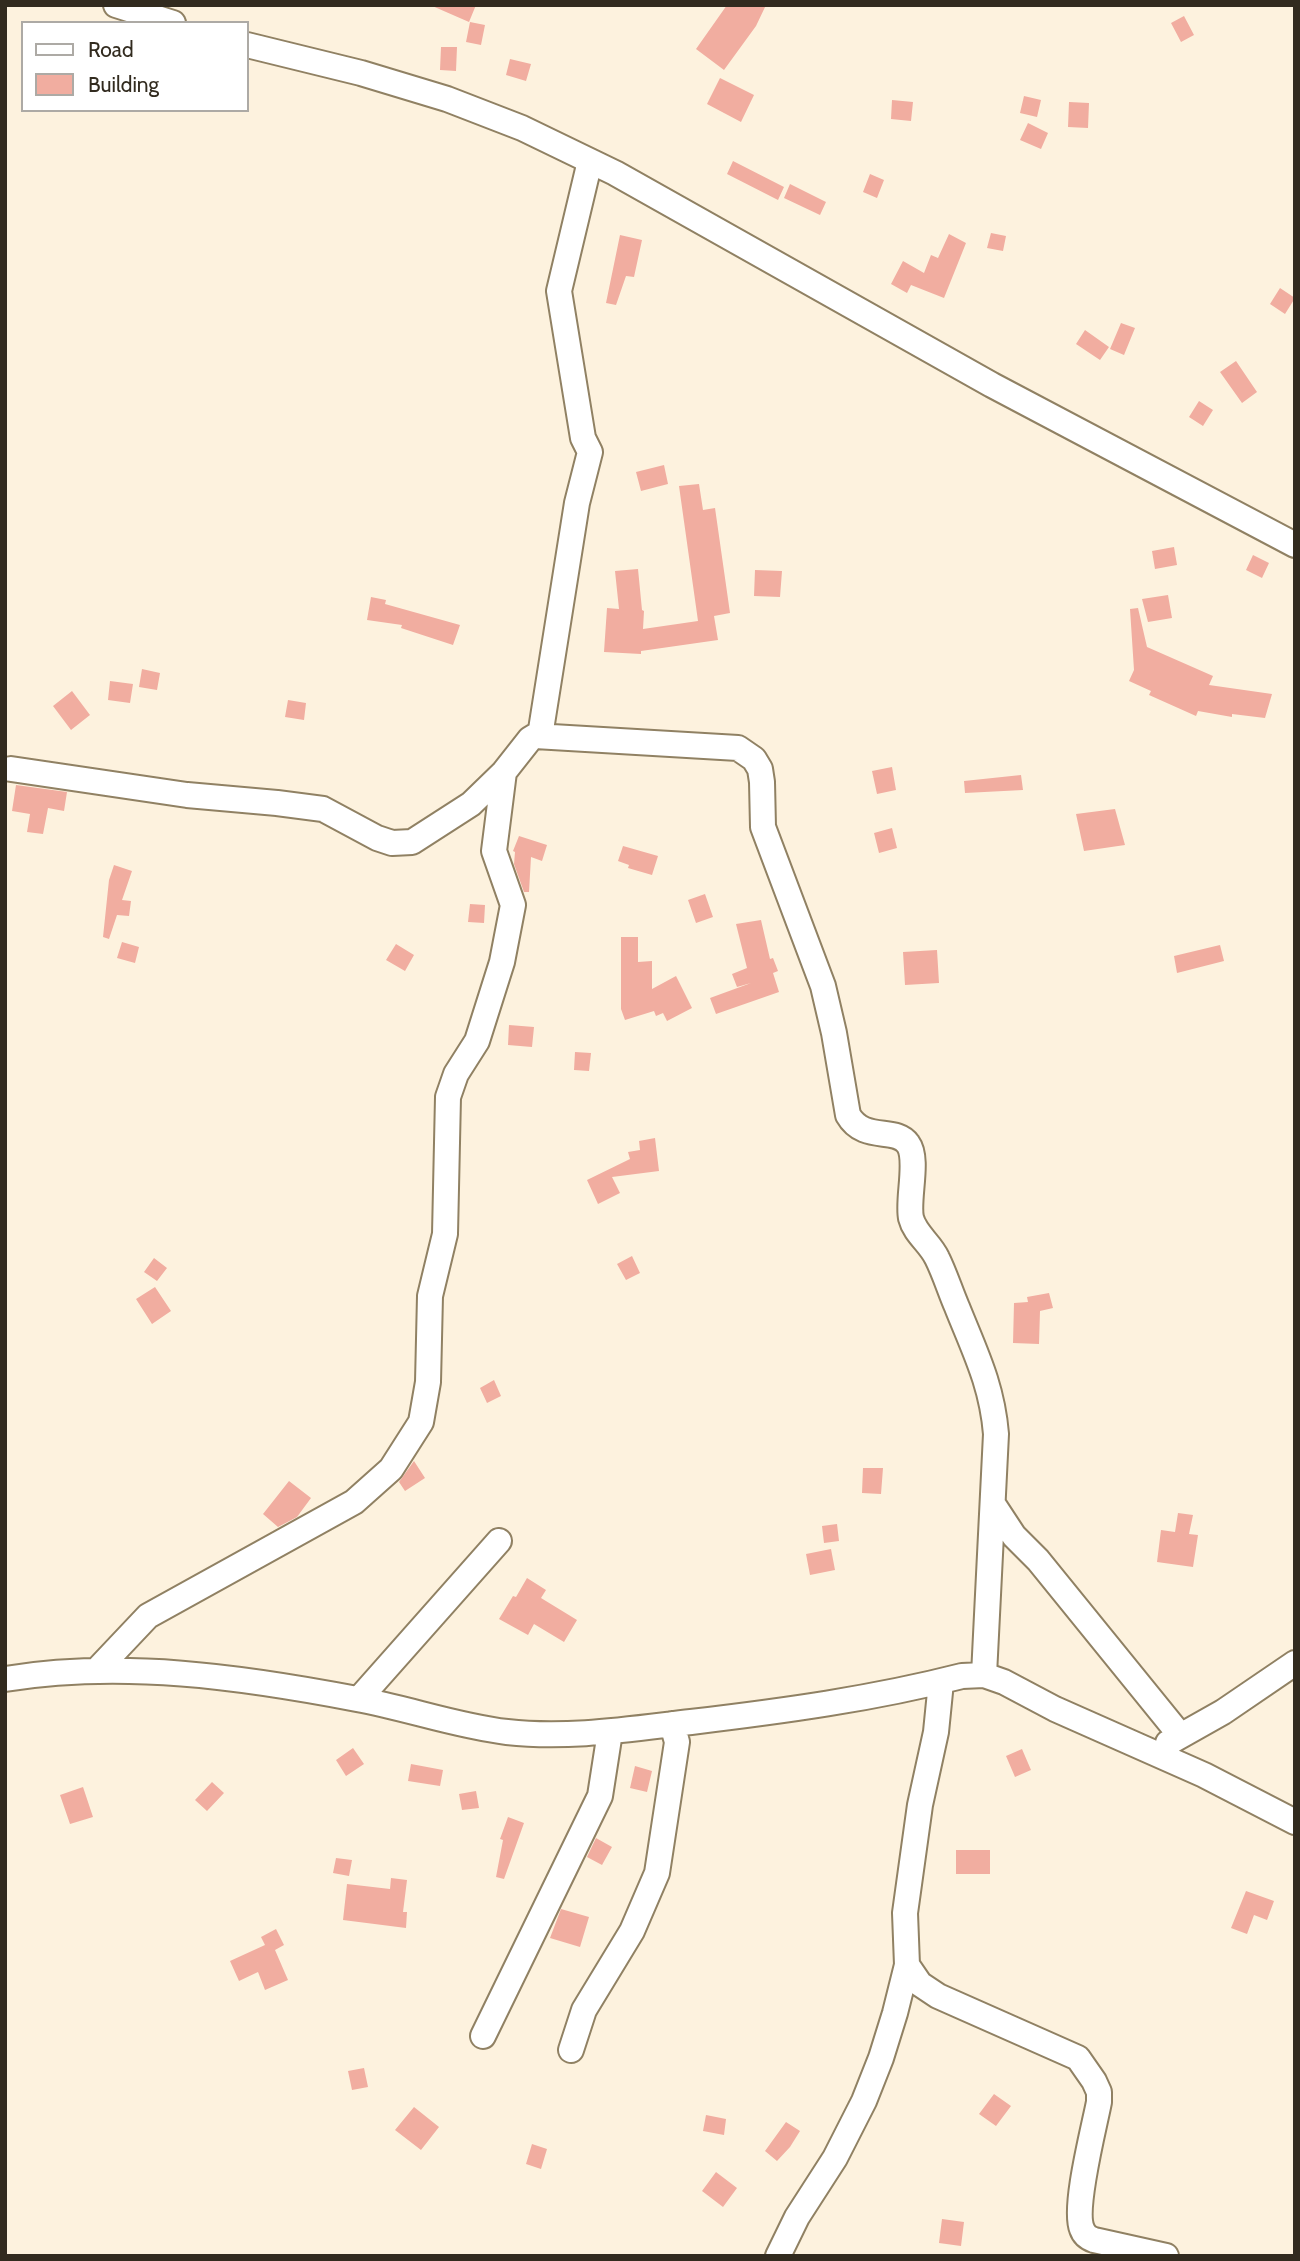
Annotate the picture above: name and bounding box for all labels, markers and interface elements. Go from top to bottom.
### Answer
legend [21,21,248,112]
text: Road [88,37,134,62]
text: Building [88,72,159,97]

